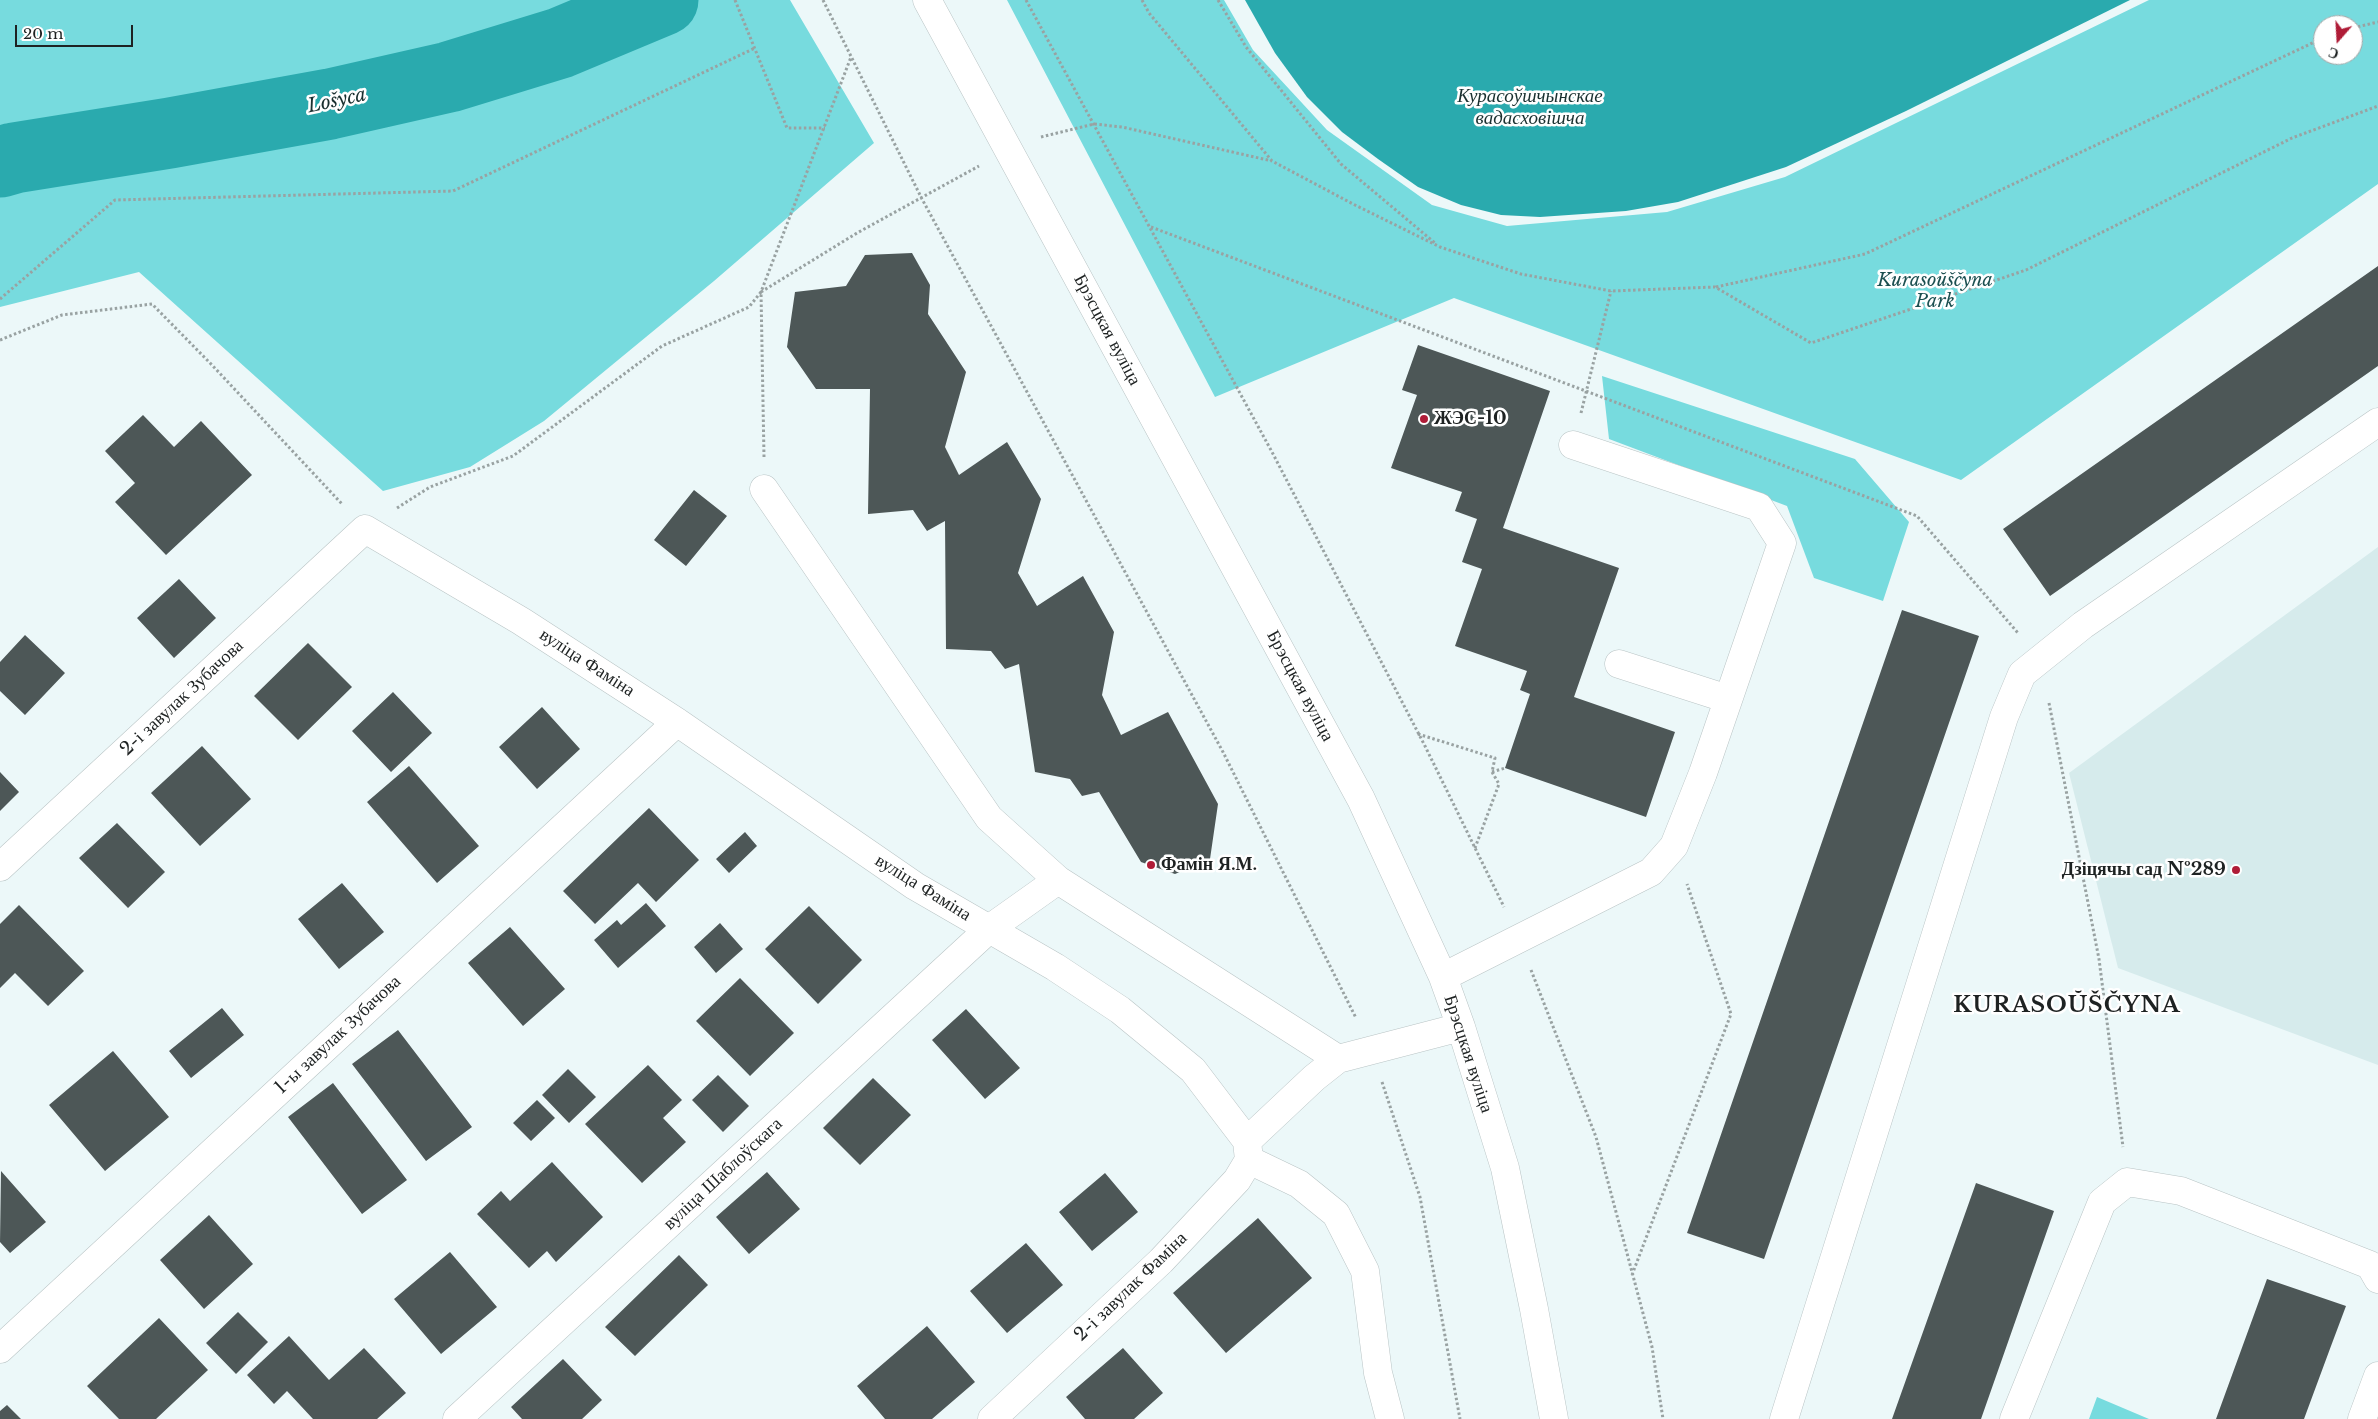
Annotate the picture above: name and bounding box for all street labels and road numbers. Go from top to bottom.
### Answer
street label: Брэсцкая вуліца [1069,271,1145,389]
street label: вуліца Фаміна [535,624,639,702]
street label: Брэсцкая вуліца [1262,627,1338,745]
street label: 2-і завулак Зубачова [116,635,248,761]
street label: вуліца Фаміна [871,850,975,926]
street label: 1-ы завулак Зубачова [271,971,405,1099]
street label: Брэсцкая вуліца [1439,992,1497,1116]
street label: вуліца Шаблоўскага [659,1113,787,1235]
street label: 2-і завулак Фаміна [1070,1228,1192,1346]

